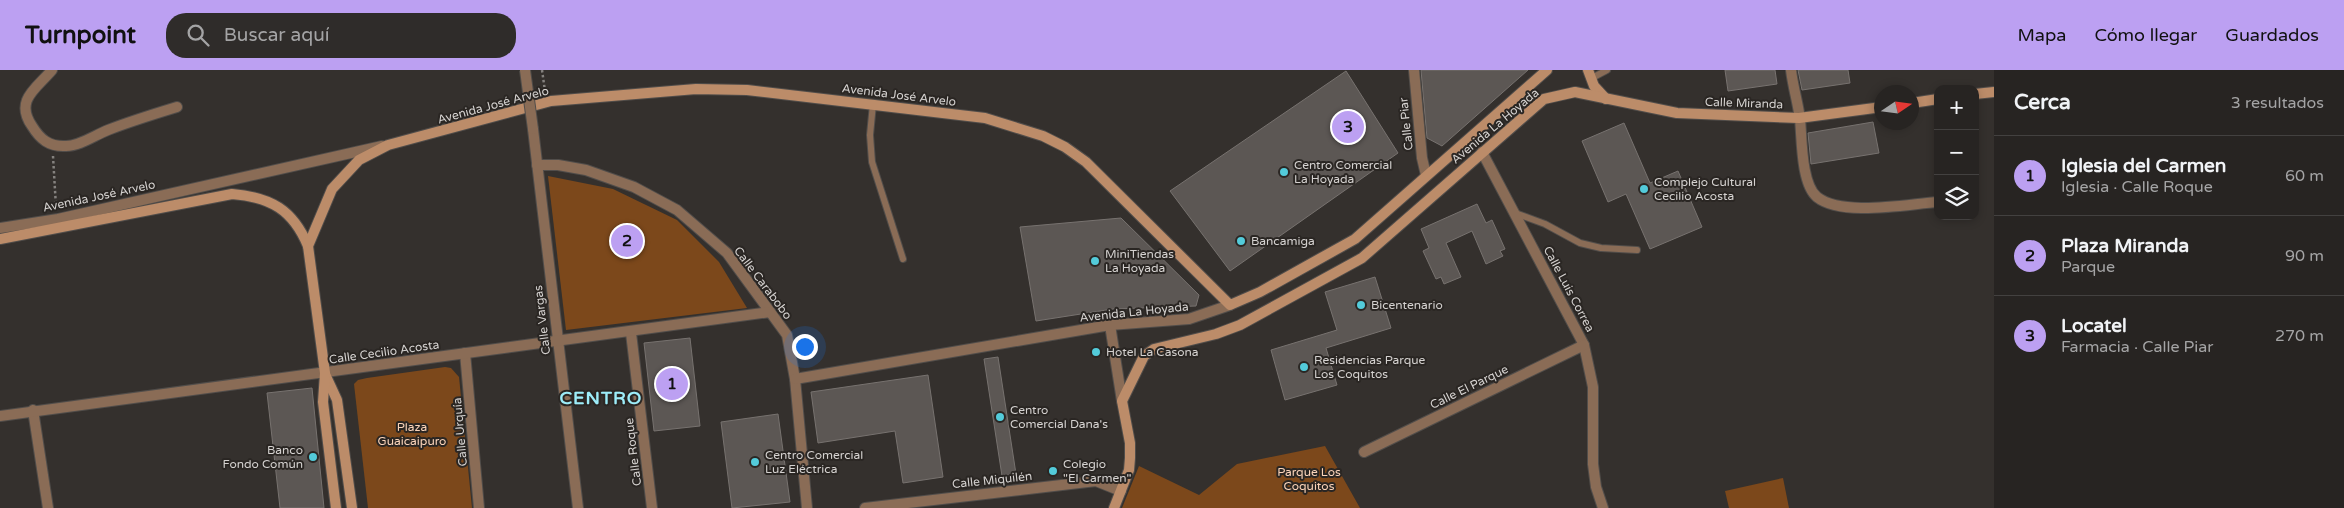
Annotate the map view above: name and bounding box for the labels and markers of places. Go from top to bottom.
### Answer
pin: 3 [1332,108,1364,146]
place label: Centro Comercial La Hoyada [1294,158,1392,186]
marker: Centro Comercial La Hoyada [1278,166,1290,178]
place label: Complejo Cultural Cecilio Acosta [1654,175,1756,203]
marker: Complejo Cultural Cecilio Acosta [1638,183,1650,195]
pin: 2 [611,222,643,260]
place label: Bancamiga [1251,234,1315,248]
marker: Bancamiga [1235,235,1247,247]
place label: MiniTiendas La Hoyada [1105,247,1174,275]
marker: MiniTiendas La Hoyada [1089,255,1101,267]
place label: Bicentenario [1371,298,1443,312]
marker: Bicentenario [1355,299,1367,311]
place label: Hotel La Casona [1106,345,1199,359]
marker: Hotel La Casona [1090,346,1102,358]
place label: Residencias Parque Los Coquitos [1314,353,1426,381]
marker: Residencias Parque Los Coquitos [1298,361,1310,373]
pin: 1 [656,365,688,403]
place label: Centro Comercial Dana's [1010,403,1108,431]
marker: Centro Comercial Dana's [994,411,1006,423]
place label: Banco Fondo Común [223,443,303,471]
place label: Centro Comercial Luz Eléctrica [765,448,863,476]
marker: Banco Fondo Común [307,451,319,463]
marker: Centro Comercial Luz Eléctrica [749,456,761,468]
place label: Colegio "El Carmen" [1063,457,1131,485]
marker: Colegio "El Carmen" [1047,465,1059,477]

